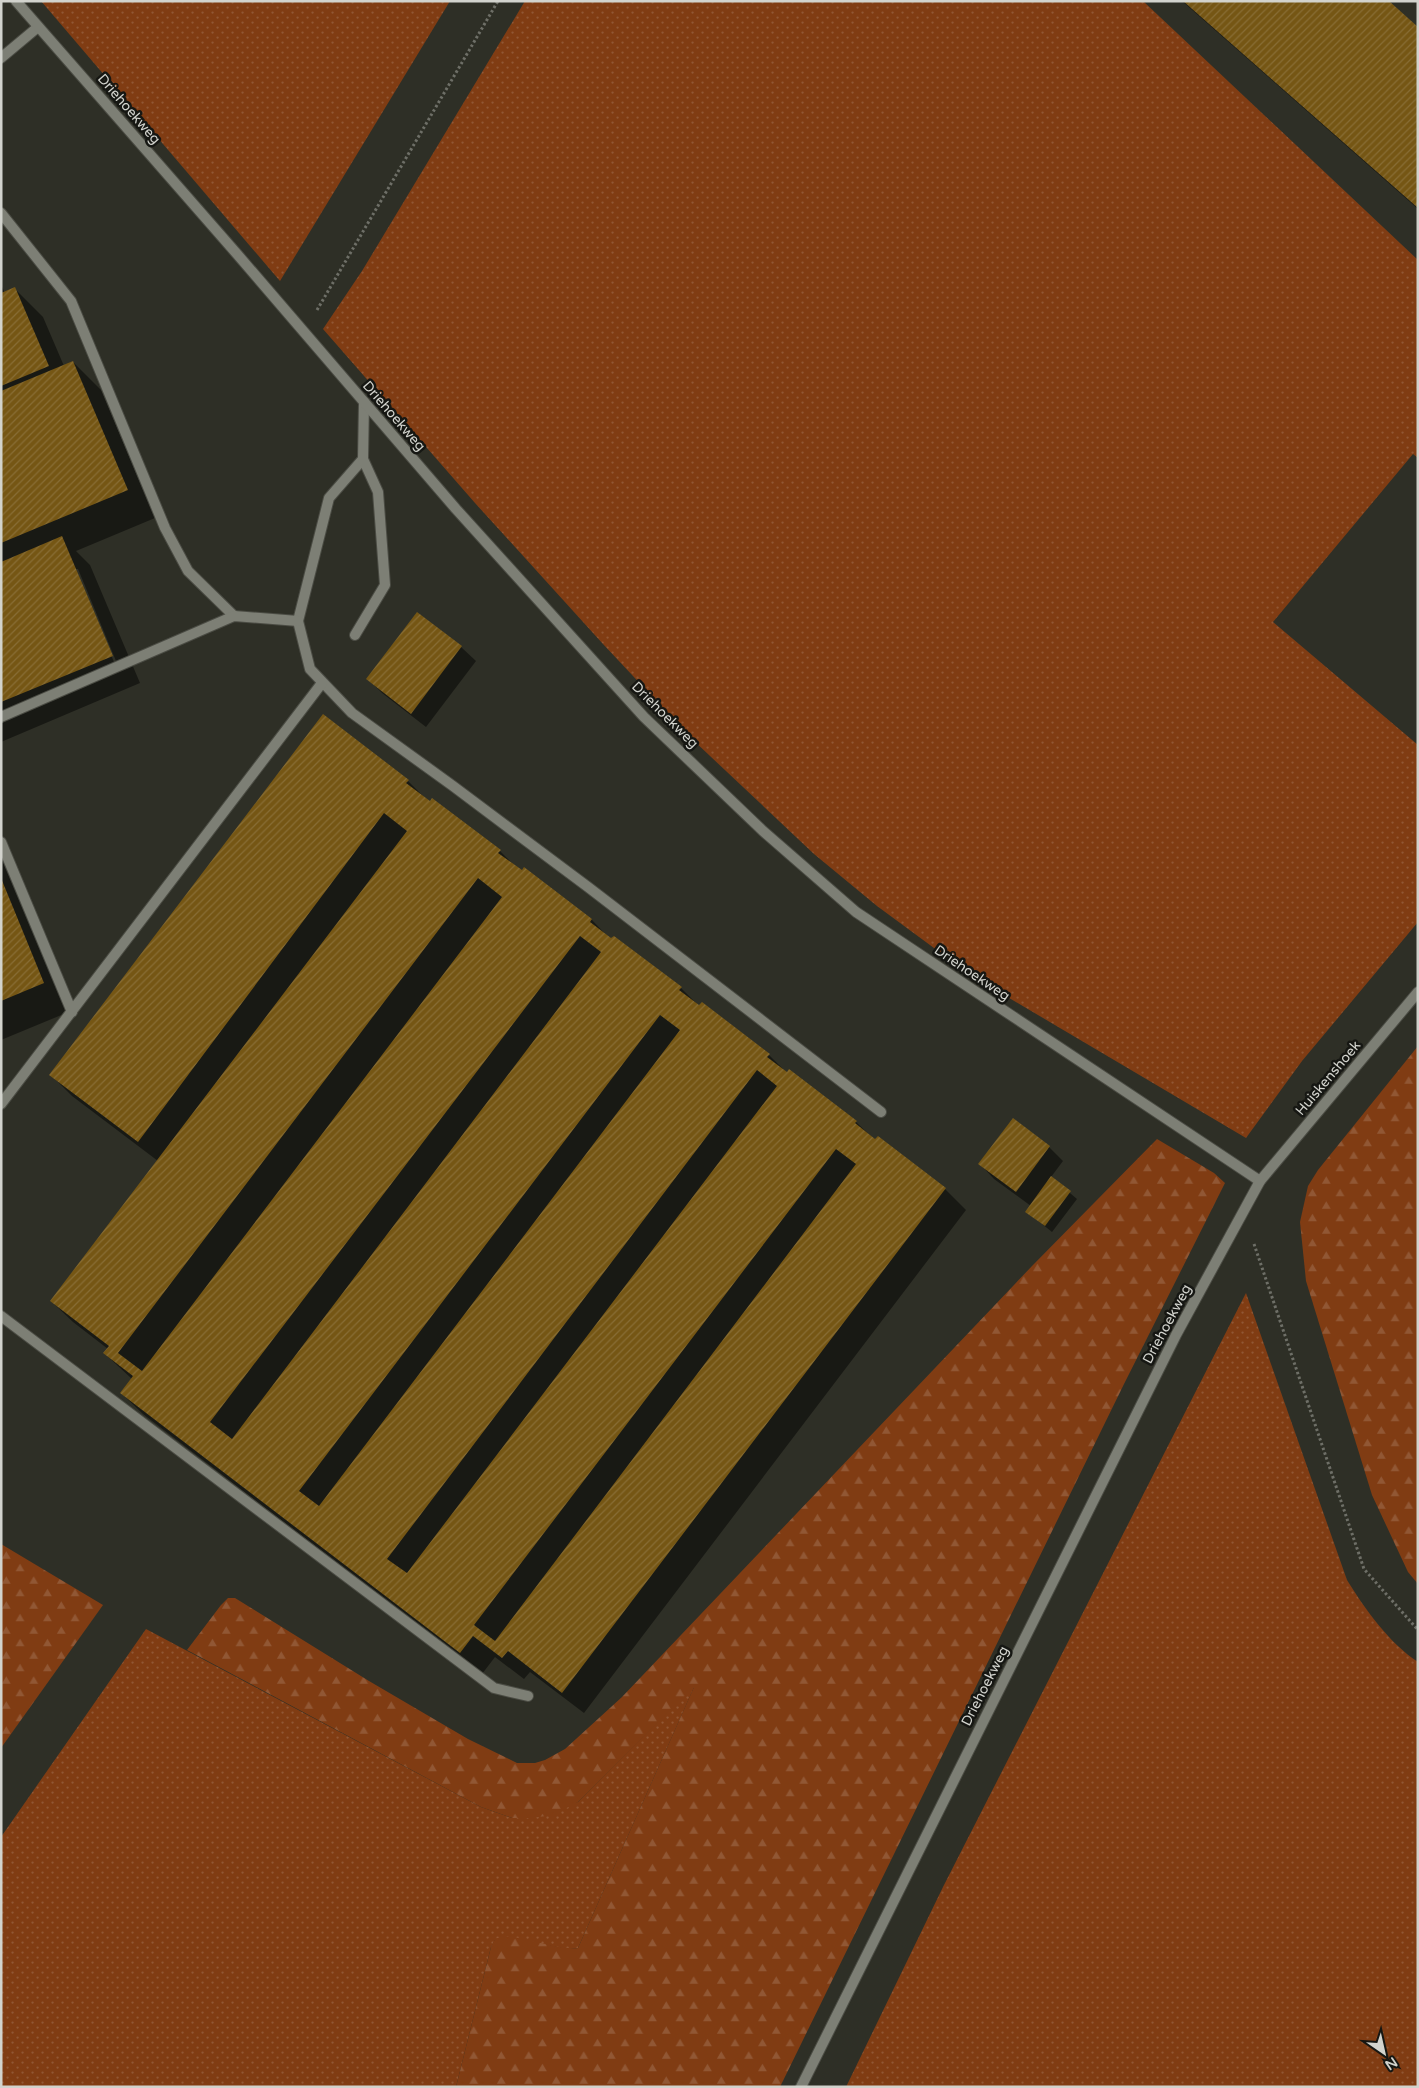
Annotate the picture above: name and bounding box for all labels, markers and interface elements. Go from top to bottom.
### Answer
street label: Driehoekweg [94,70,164,148]
street label: Driehoekweg [359,377,429,455]
street label: Driehoekweg [628,678,702,752]
street label: Driehoekweg [931,941,1013,1005]
street label: Huiskenshoek [1292,1037,1364,1119]
street label: Driehoekweg [1139,1281,1195,1367]
street label: Driehoekweg [958,1643,1012,1729]
north arrow [1359,2028,1409,2078]
text: N [1382,2053,1400,2074]

